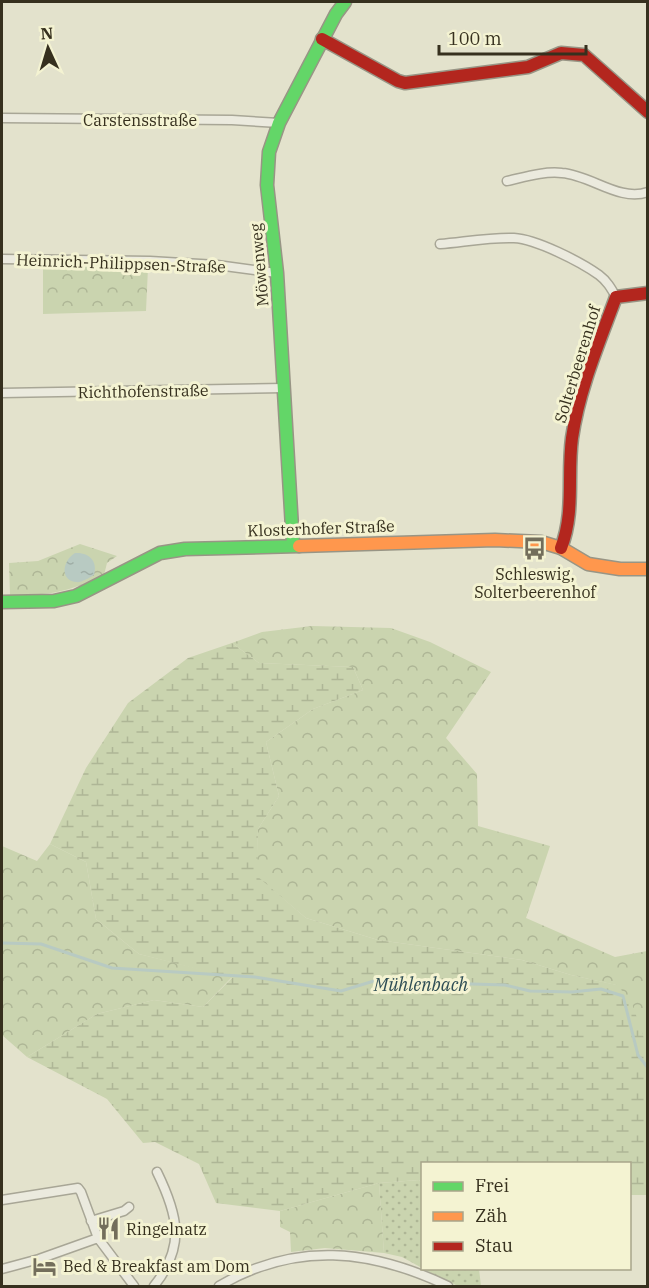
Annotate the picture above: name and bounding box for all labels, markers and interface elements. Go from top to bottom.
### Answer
north arrow [18,18,78,78]
scale bar [439,18,586,56]
text: N [40,23,54,43]
text: 100 m [448,27,502,50]
street label: Carstensstraße [83,110,197,130]
street label: Möwenweg [245,222,273,307]
street label: Heinrich-Philippsen-Straße [16,249,226,277]
street label: Solterbeerenhof [550,301,605,425]
street label: Richthofenstraße [77,380,209,402]
street label: Klosterhofer Straße [247,515,395,541]
bus stop icon: Schleswig, Solterbeerenhof [522,536,548,562]
place label: Schleswig, Solterbeerenhof [474,564,597,602]
water label: Mühlenbach [373,973,468,996]
legend [421,1162,631,1270]
text: Frei [475,1174,509,1197]
text: Zäh [475,1204,508,1227]
restaurant icon: Ringelnatz [95,1216,121,1242]
place label: Ringelnatz [126,1219,207,1239]
text: Stau [475,1234,513,1257]
hotel icon: Bed & Breakfast am Dom [32,1253,58,1279]
place label: Bed & Breakfast am Dom [63,1256,250,1276]

